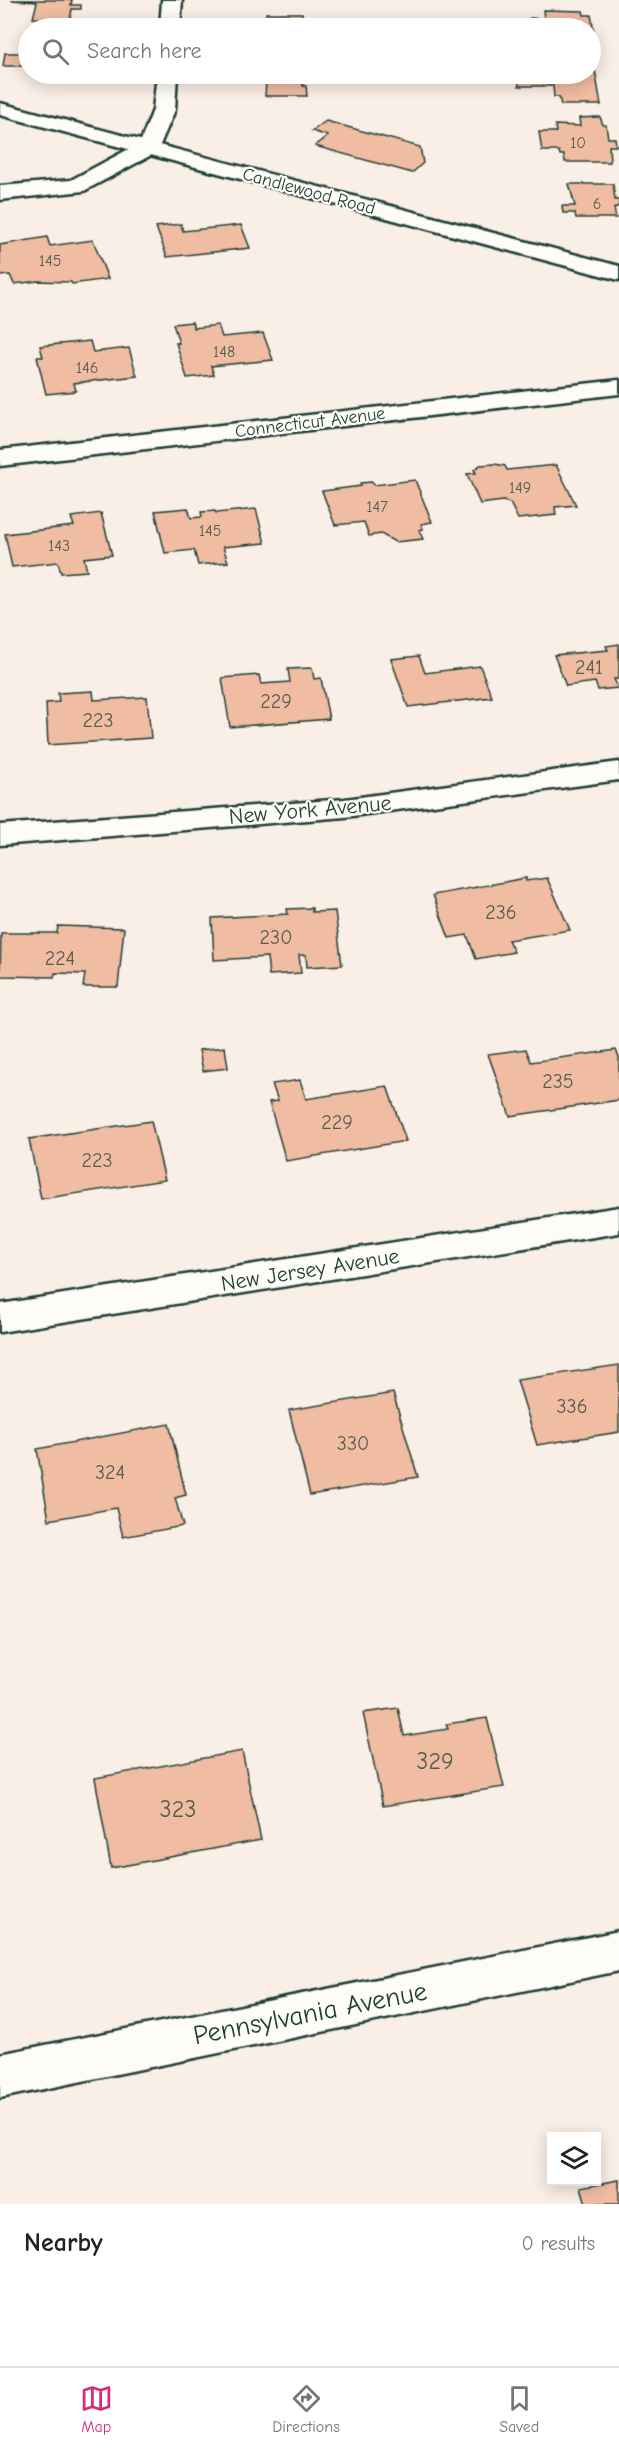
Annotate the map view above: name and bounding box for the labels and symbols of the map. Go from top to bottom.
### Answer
house number: 10 [570,134,586,152]
street label: Candlewood Road [240,164,378,219]
house number: 6 [593,195,601,213]
house number: 145 [39,252,61,270]
house number: 148 [213,343,235,361]
house number: 146 [76,359,98,377]
street label: Connecticut Avenue [234,403,386,442]
house number: 149 [509,479,531,497]
house number: 147 [366,498,388,516]
house number: 145 [199,522,221,540]
house number: 143 [48,537,70,555]
house number: 241 [575,656,603,679]
house number: 229 [260,690,292,713]
house number: 223 [82,709,114,732]
street label: New York Avenue [228,790,392,830]
house number: 236 [485,901,517,924]
house number: 230 [260,926,292,949]
house number: 224 [45,947,75,970]
house number: 235 [542,1070,574,1093]
house number: 229 [321,1111,353,1134]
house number: 223 [81,1149,113,1172]
street label: New Jersey Avenue [219,1243,401,1297]
house number: 336 [556,1395,588,1418]
house number: 330 [337,1432,369,1455]
house number: 324 [95,1461,125,1484]
house number: 329 [416,1747,454,1775]
house number: 323 [160,1795,196,1823]
street label: Pennsylvania Avenue [191,1976,430,2051]

